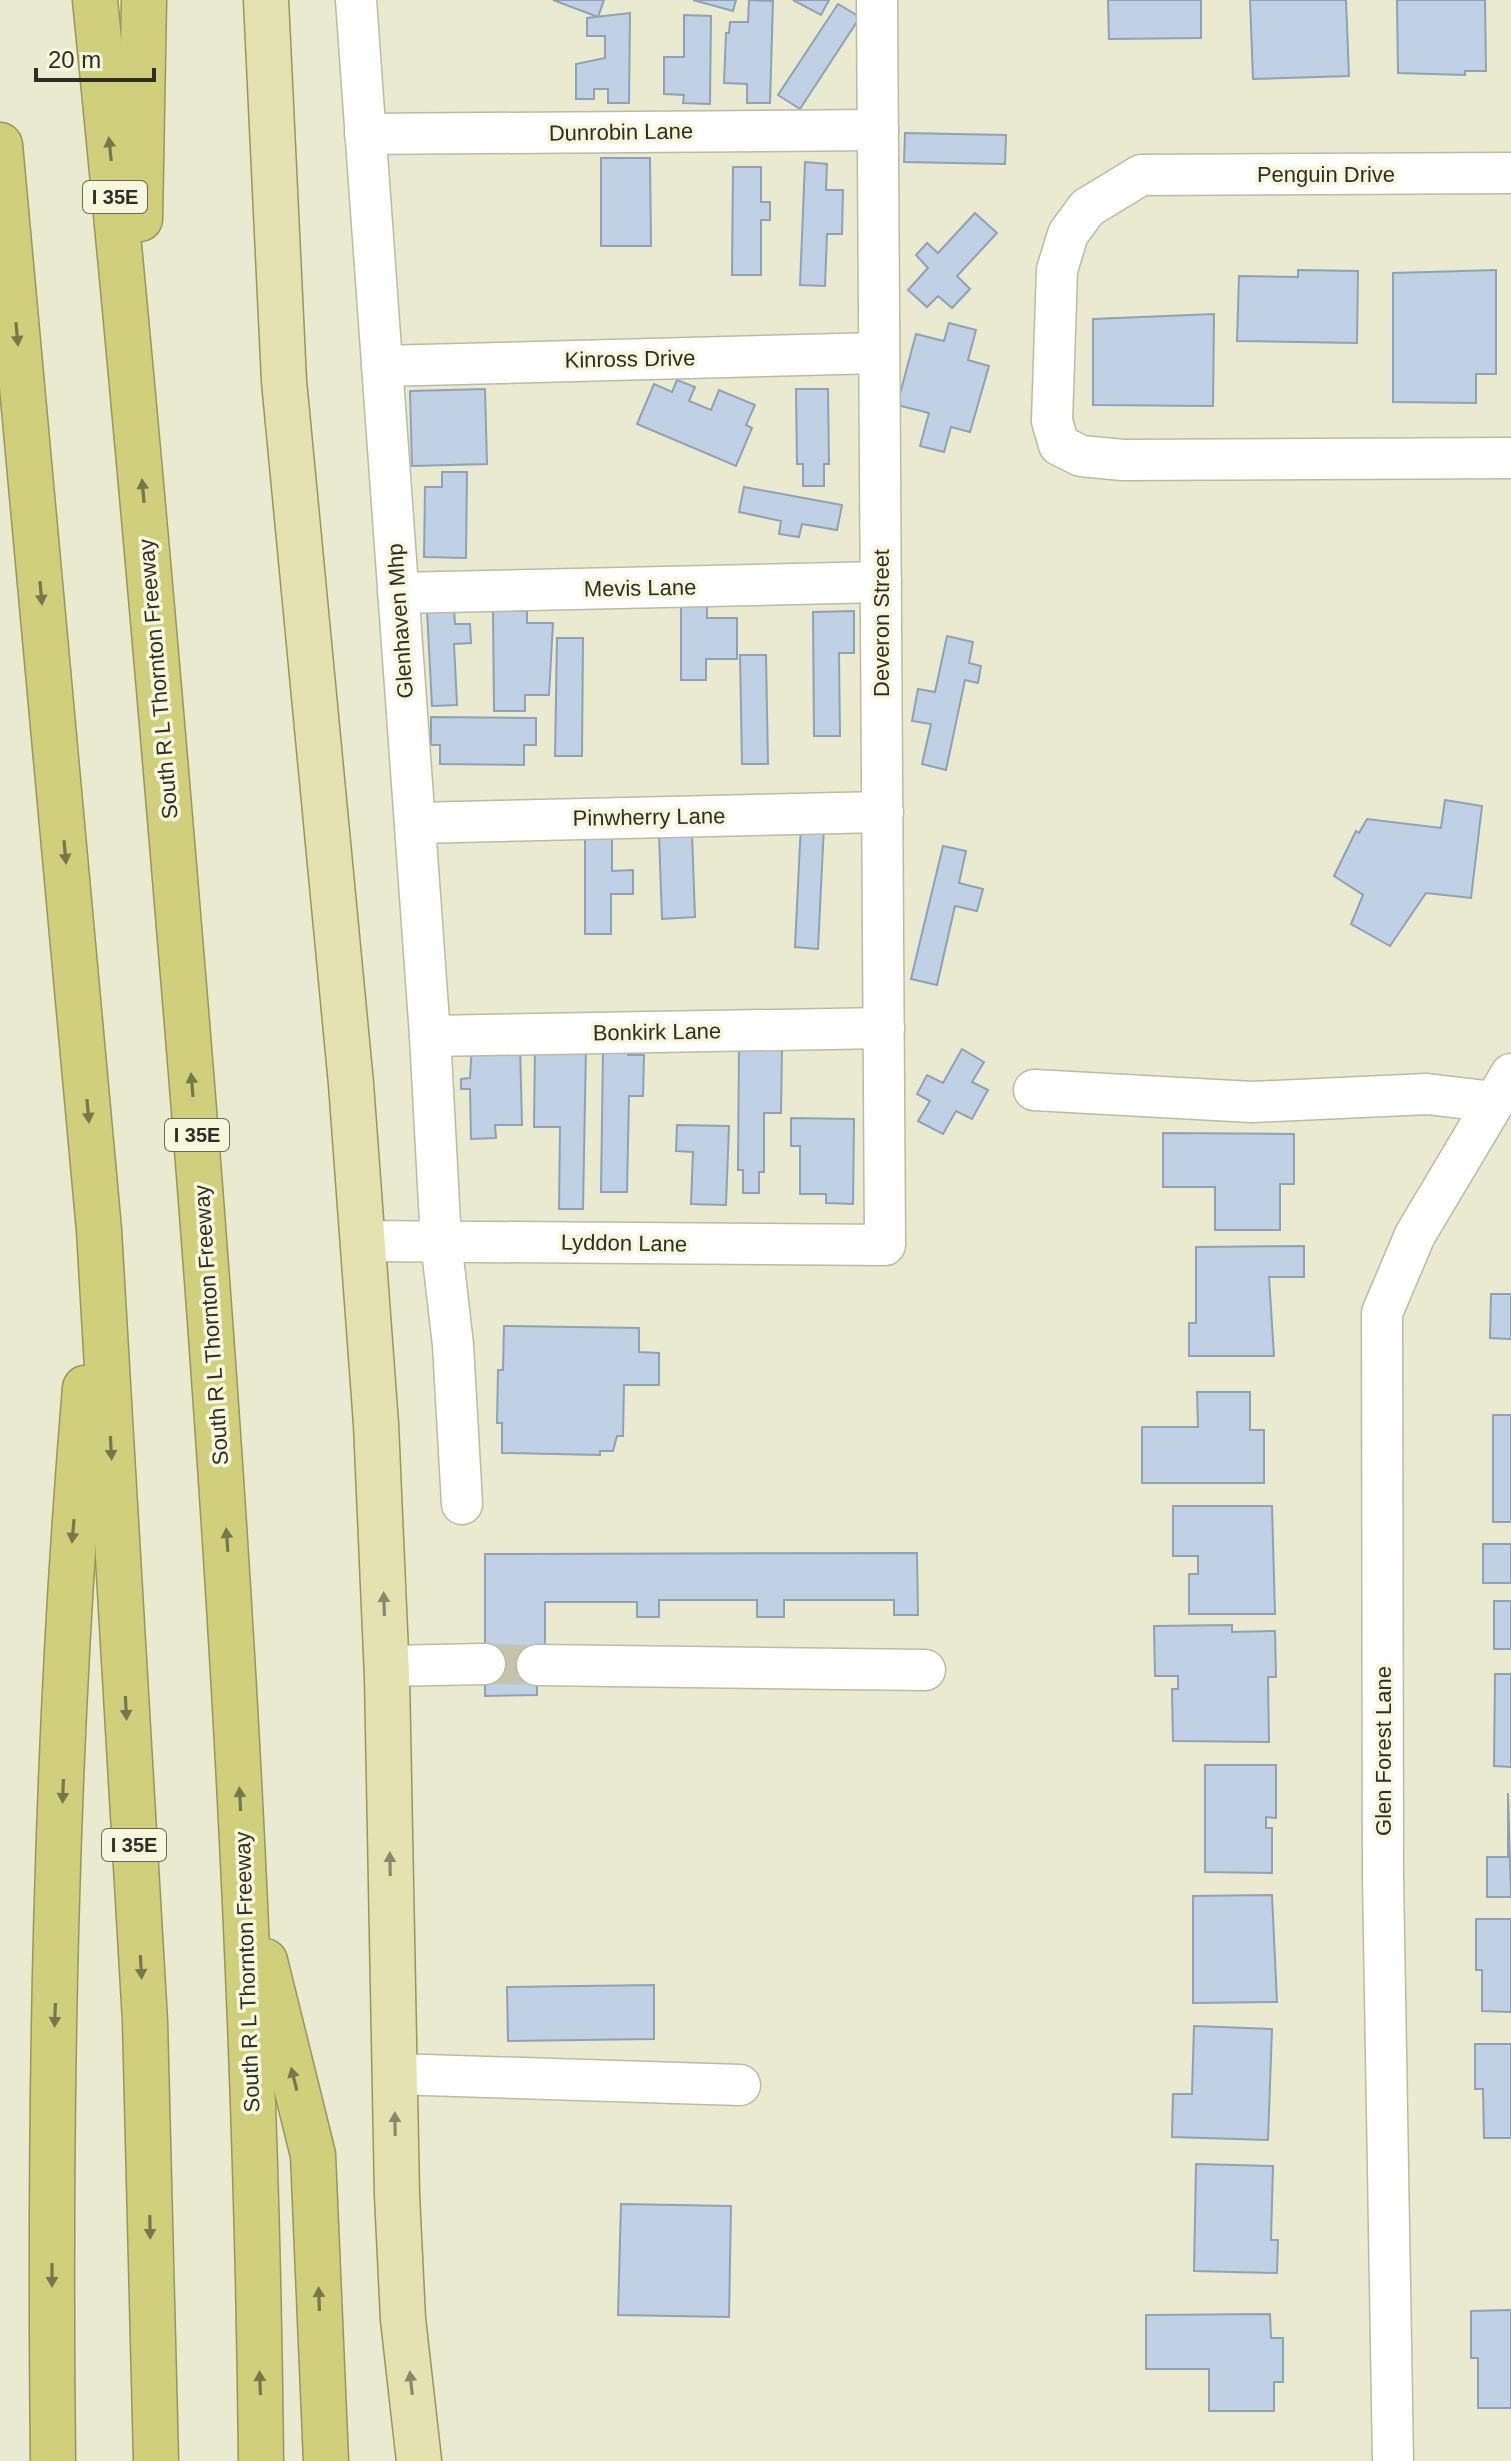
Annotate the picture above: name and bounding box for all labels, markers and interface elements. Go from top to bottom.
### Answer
scale bar [36,32,154,82]
text: 20 m [48,46,101,73]
street label: Dunrobin Lane [549,118,693,146]
one-way arrow [103,136,116,161]
street label: Penguin Drive [1257,162,1395,187]
road number: I 35E [83,181,147,213]
one-way arrow [11,322,24,347]
street label: Kinross Drive [564,345,696,373]
one-way arrow [136,478,149,503]
street label: South R L Thornton Freeway [133,538,183,820]
street label: Glenhaven Mhp [382,543,418,699]
street label: Deveron Street [869,549,894,697]
street label: Mevis Lane [584,575,696,601]
one-way arrow [35,581,48,606]
street label: Pinwherry Lane [572,803,726,831]
one-way arrow [58,840,71,865]
street label: Bonkirk Lane [593,1018,721,1046]
one-way arrow [186,1072,199,1097]
one-way arrow [82,1099,95,1124]
road number: I 35E [165,1119,229,1151]
street label: South R L Thornton Freeway [189,1184,233,1466]
street label: Lyddon Lane [561,1229,687,1257]
one-way arrow [105,1436,118,1461]
one-way arrow [66,1519,79,1544]
one-way arrow [220,1527,233,1552]
one-way arrow [377,1591,390,1616]
street label: Glen Forest Lane [1371,1666,1396,1836]
one-way arrow [120,1696,133,1721]
one-way arrow [56,1779,69,1804]
one-way arrow [234,1786,247,1812]
road number: I 35E [102,1829,166,1861]
street label: South R L Thornton Freeway [230,1831,264,2113]
one-way arrow [384,1851,397,1876]
one-way arrow [135,1955,148,1980]
one-way arrow [49,2003,62,2028]
one-way arrow [287,2067,300,2092]
one-way arrow [389,2111,402,2136]
one-way arrow [143,2215,156,2240]
one-way arrow [46,2263,58,2288]
one-way arrow [312,2286,325,2311]
one-way arrow [254,2370,266,2395]
one-way arrow [404,2371,417,2396]

